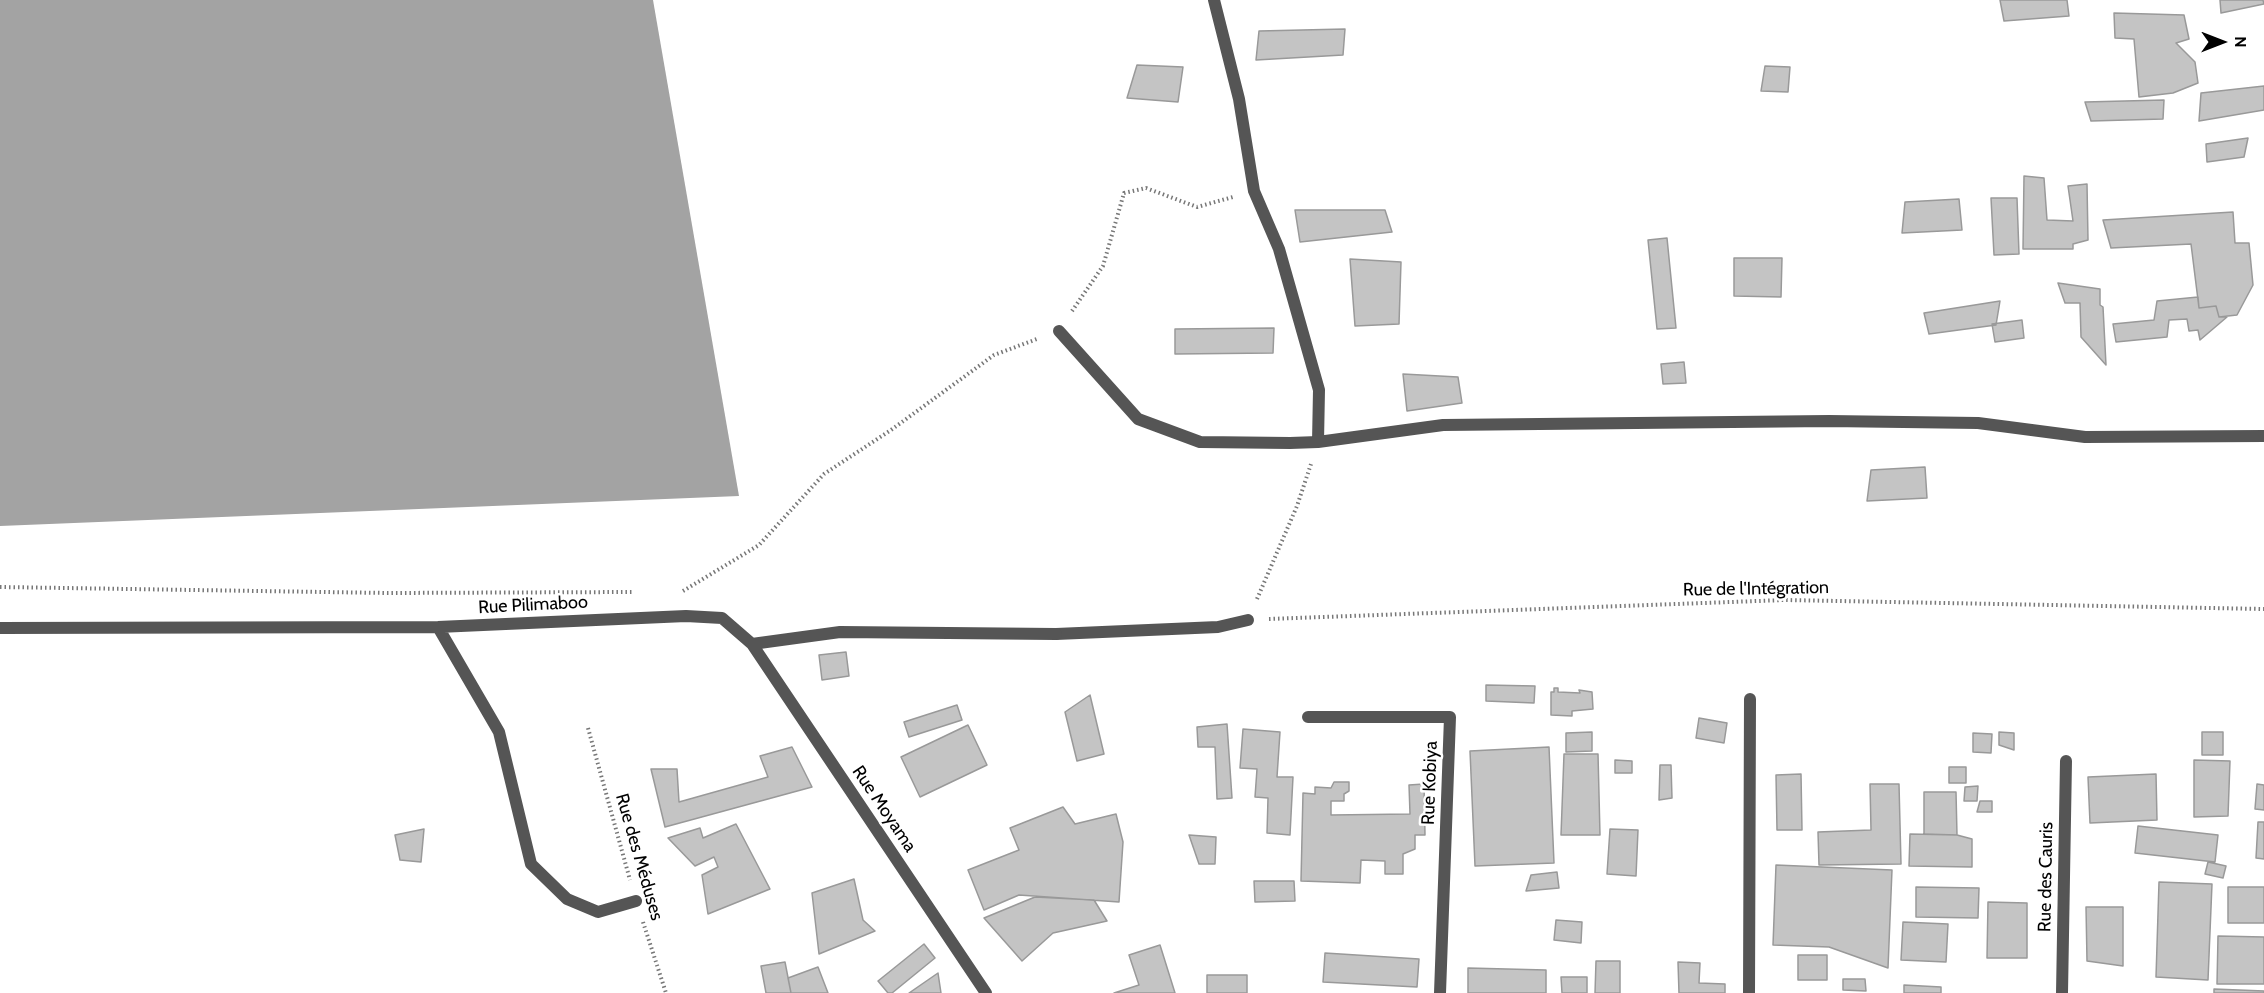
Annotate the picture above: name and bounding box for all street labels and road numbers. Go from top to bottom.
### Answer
street label: Rue de l'Intégration [1683,577,1829,601]
street label: Rue Pilimaboo [478,591,588,619]
street label: Rue Kobiya [1418,741,1442,825]
street label: Rue Moyama [847,762,921,856]
street label: Rue des Méduses [611,791,667,923]
street label: Rue des Cauris [2034,822,2058,932]

